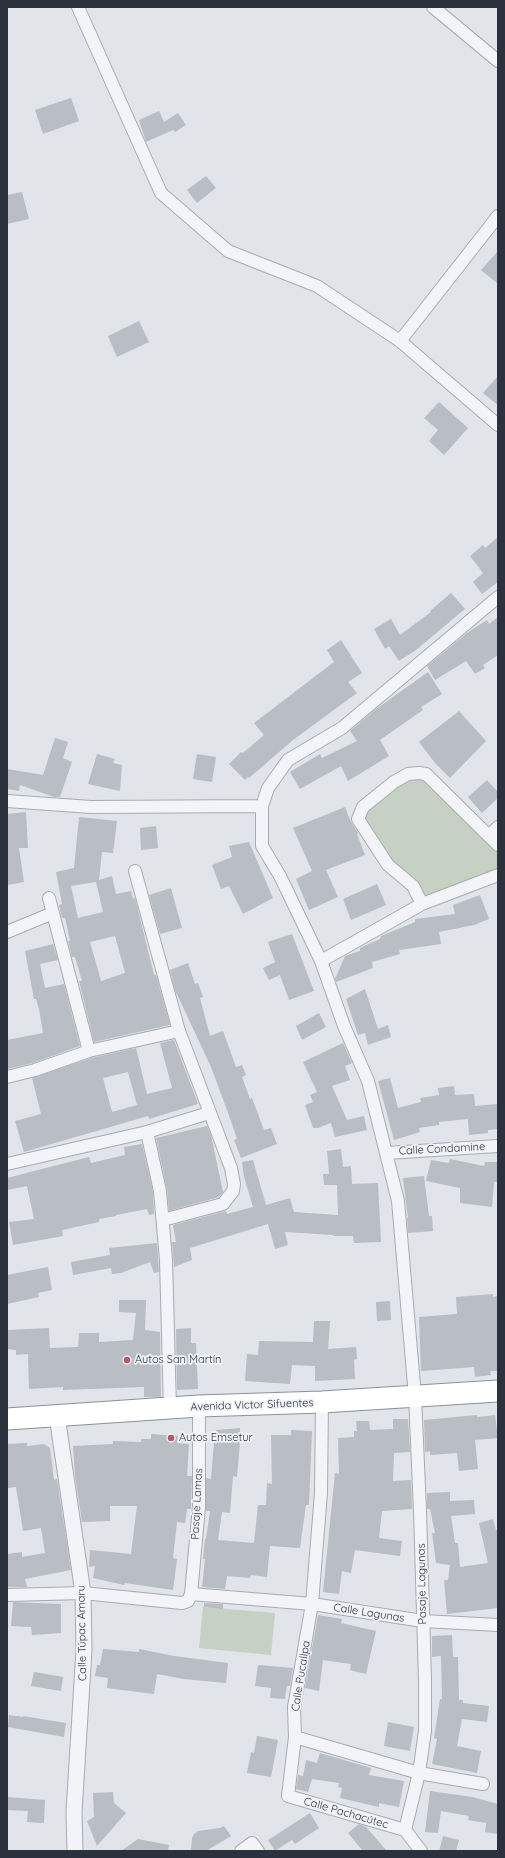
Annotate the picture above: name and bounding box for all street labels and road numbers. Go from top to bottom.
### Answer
street label: Calle Condamine [398,1140,486,1158]
street label: Avenida Victor Sifuentes [190,1396,314,1414]
street label: Pasaje Lamas [189,1468,205,1540]
street label: Pasaje Lagunas [415,1543,429,1625]
street label: Calle Túpac Amaru [75,1585,89,1681]
street label: Calle Lagunas [333,1601,405,1625]
street label: Calle Pucallpa [289,1640,313,1712]
street label: Calle Pachacútec [302,1795,390,1831]

